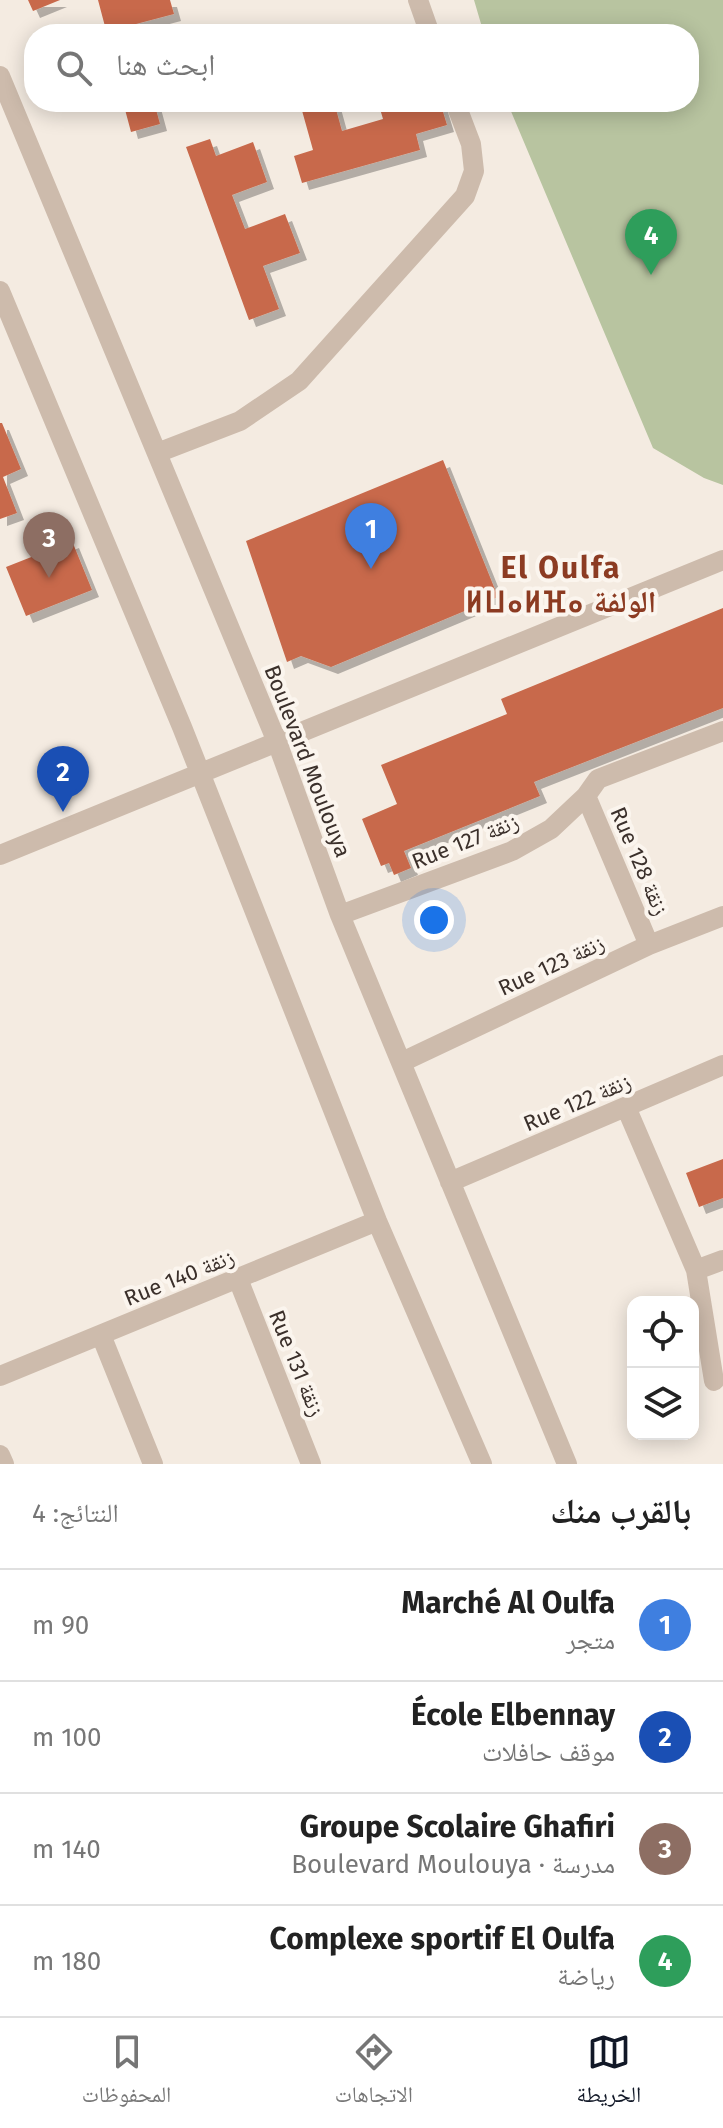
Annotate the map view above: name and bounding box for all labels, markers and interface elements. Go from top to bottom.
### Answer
search box [24,24,699,112]
icon: search [52,46,96,90]
text: ابحث هنا [116,47,215,83]
pin: 4 [625,209,677,275]
pin: 1 [345,503,397,569]
pin: 3 [23,512,75,578]
district label: El Oulfa ⵍⵡⴰⵍⴼⴰ الولفة [466,550,656,620]
street label: Boulevard Moulouya [258,661,357,861]
pin: 2 [37,746,89,812]
street label: Rue 128 زنقة [605,803,674,920]
street label: Rue 127 زنقة [408,808,523,875]
your location [414,900,454,940]
street label: Rue 123 زنقة [494,929,609,1002]
street label: Rue 122 زنقة [519,1068,635,1137]
street label: Rue 140 زنقة [120,1243,238,1312]
map controls [627,1296,699,1440]
button: locate [627,1296,699,1368]
street label: Rue 131 زنقة [263,1306,330,1420]
button: layers [627,1368,699,1440]
text: بالقرب منك [550,1491,691,1532]
text: النتائج: 4 [32,1498,119,1529]
text: Marché Al Oulfa [402,1585,615,1621]
text: 90 m [32,1610,89,1641]
text: 1 [659,1610,671,1641]
text: متجر [566,1625,615,1656]
text: École Elbennay [411,1697,615,1733]
text: 100 m [32,1722,101,1753]
text: 2 [658,1722,672,1753]
text: موقف حافلات [482,1737,615,1768]
text: Groupe Scolaire Ghafiri [300,1809,615,1845]
text: 140 m [32,1834,101,1865]
text: 3 [658,1834,672,1865]
text: مدرسة · Boulevard Moulouya [291,1849,615,1880]
text: Complexe sportif El Oulfa [269,1921,615,1957]
text: 180 m [32,1946,101,1977]
text: 4 [658,1946,672,1977]
text: رياضة [557,1961,615,1992]
tab: المحفوظات [82,2030,171,2116]
tab: الاتجاهات [335,2030,413,2116]
tab: الخريطة [576,2030,641,2116]

